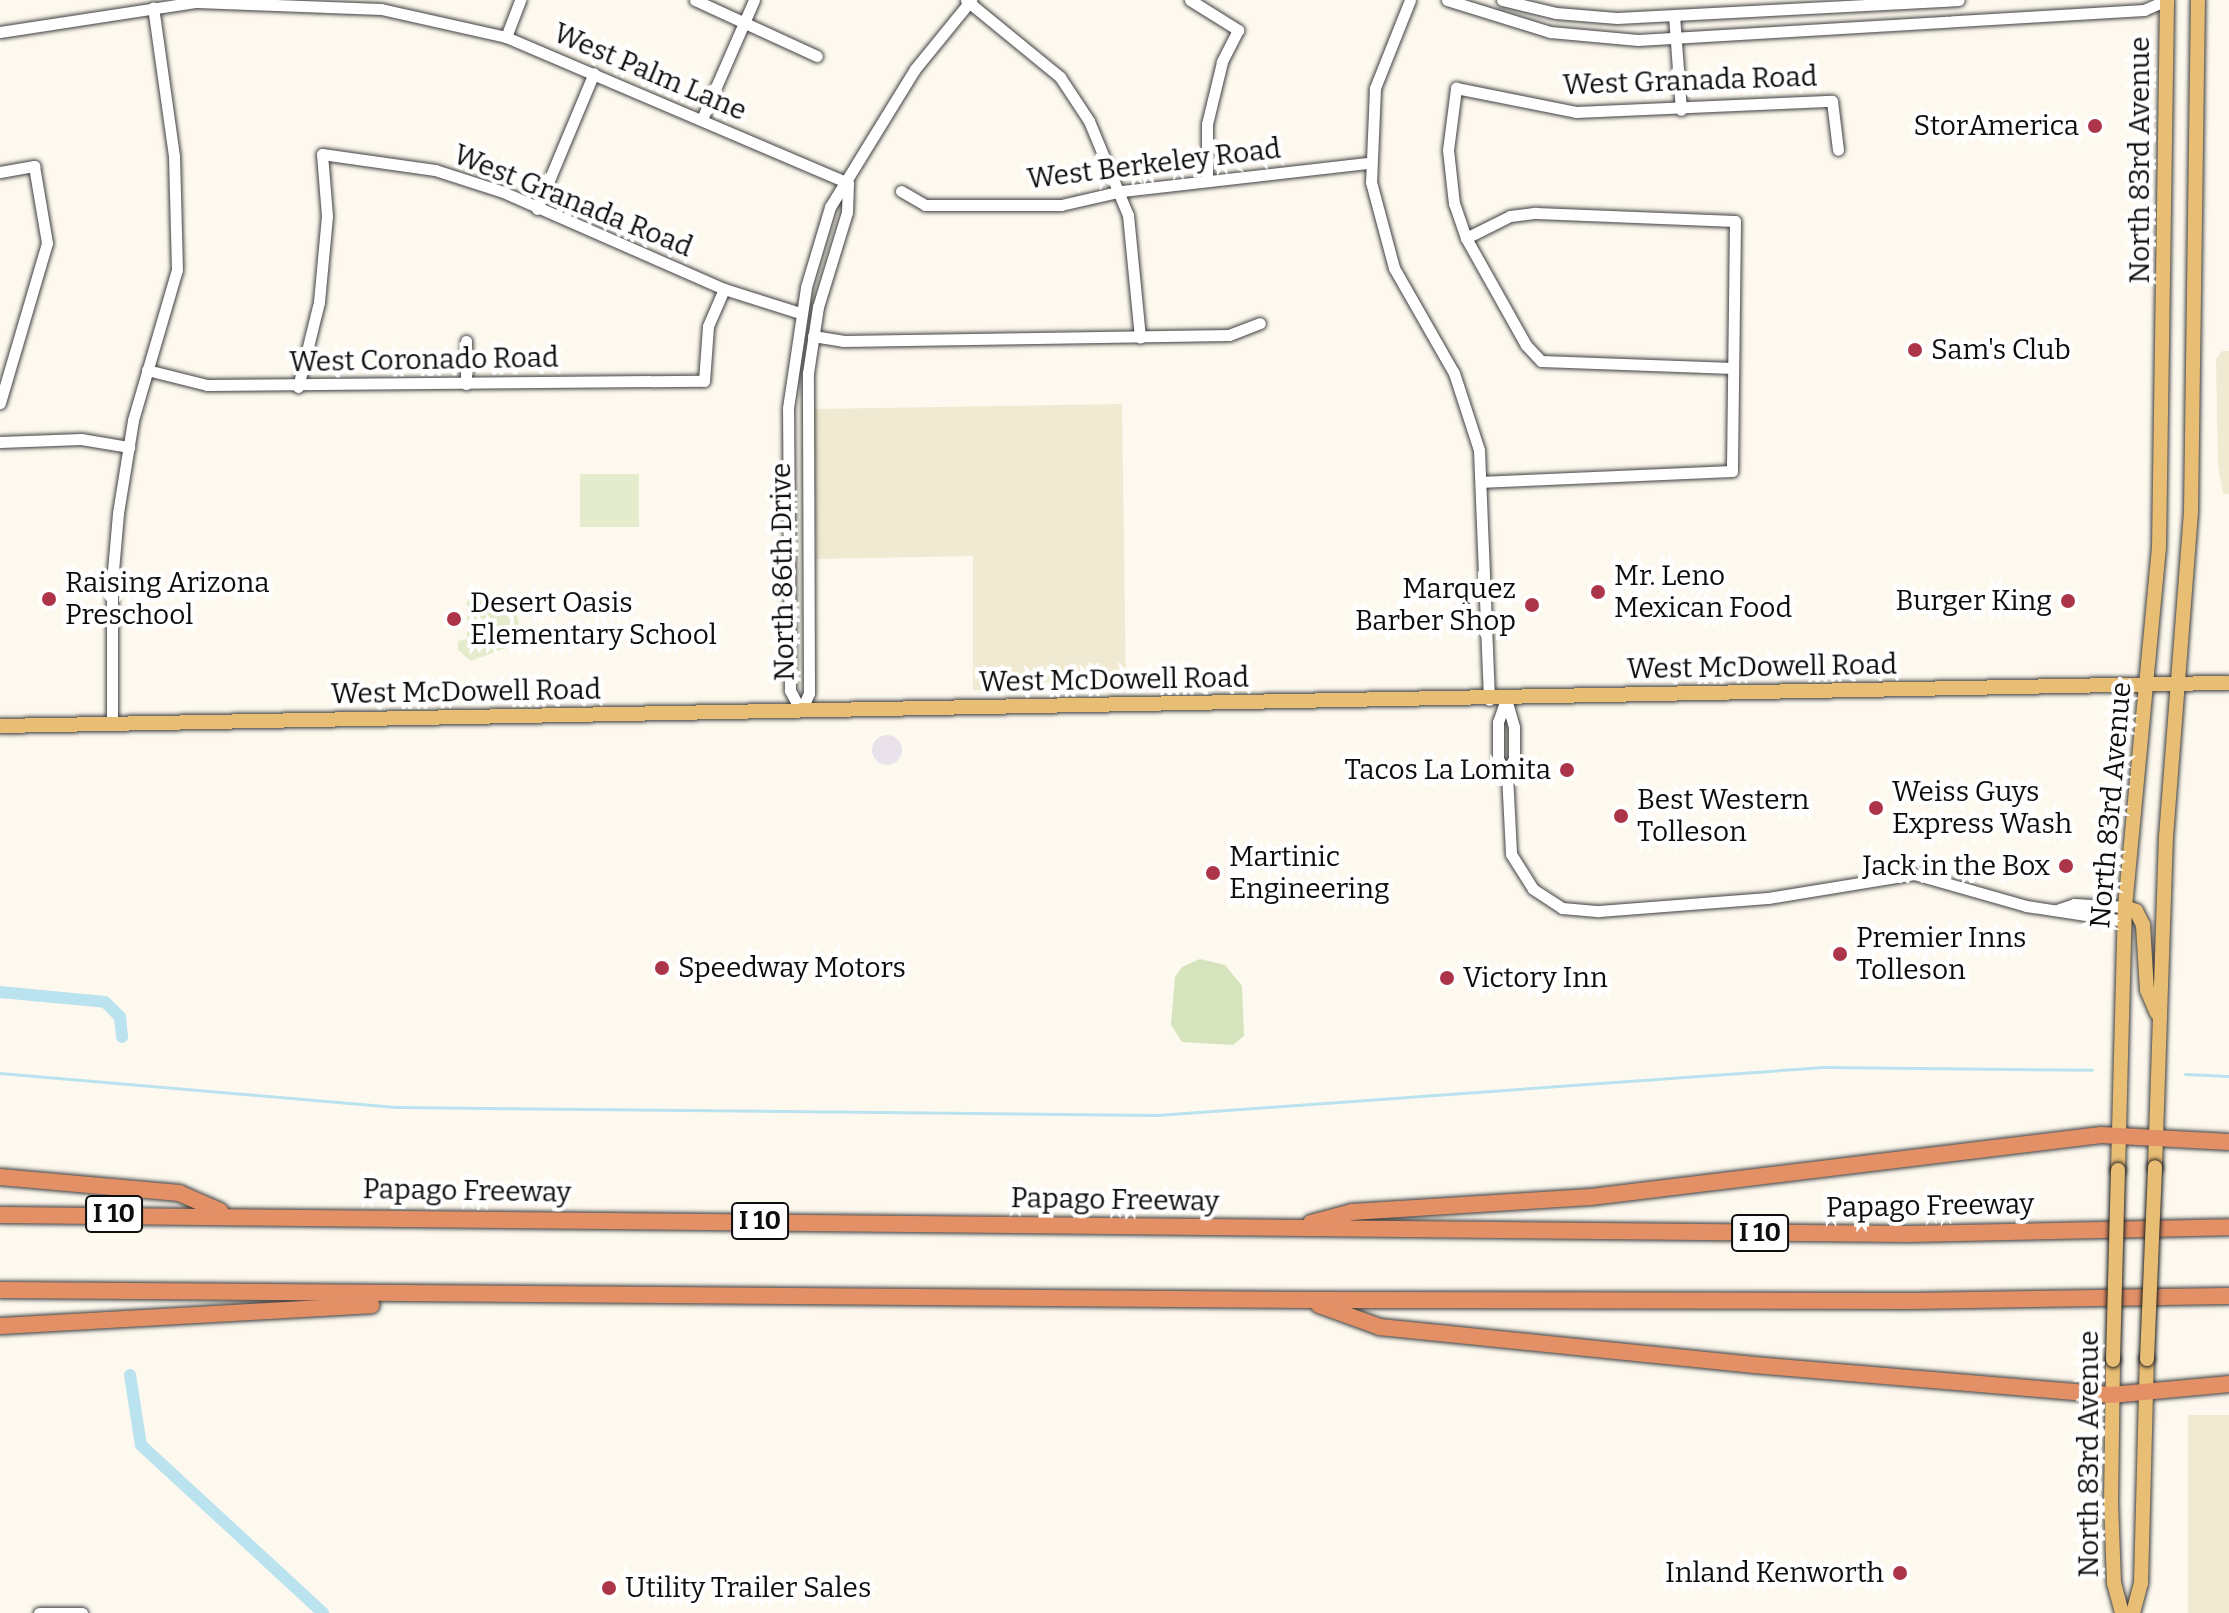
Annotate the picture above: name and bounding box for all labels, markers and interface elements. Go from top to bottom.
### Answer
street label: West Palm Lane [549,16,751,128]
street label: North 83rd Avenue [2123,36,2157,284]
street label: West Granada Road [1562,60,1818,102]
place label: StorAmerica [1914,109,2079,143]
marker: StorAmerica [2086,117,2104,135]
street label: West Berkeley Road [1025,132,1283,196]
street label: West Granada Road [449,138,697,264]
place label: Sam's Club [1931,333,2071,367]
street label: West Coronado Road [289,341,559,379]
marker: Sam's Club [1906,341,1924,359]
street label: North 86th Drive [764,463,802,681]
place label: Mr. Leno Mexican Food [1614,559,1792,625]
place label: Raising Arizona Preschool [65,566,270,632]
place label: Marquez Barber Shop [1355,572,1516,638]
marker: Mr. Leno Mexican Food [1589,583,1607,601]
place label: Burger King [1896,584,2052,618]
place label: Desert Oasis Elementary School [470,586,717,652]
marker: Raising Arizona Preschool [40,590,58,608]
marker: Burger King [2059,592,2077,610]
marker: Marquez Barber Shop [1523,596,1541,614]
marker: Desert Oasis Elementary School [445,610,463,628]
street label: West McDowell Road [1627,648,1897,686]
street label: West McDowell Road [979,661,1249,699]
street label: West McDowell Road [331,673,601,711]
street label: North 83rd Avenue [2083,680,2139,930]
place label: Tacos La Lomita [1344,753,1551,787]
marker: Tacos La Lomita [1558,761,1576,779]
place label: Weiss Guys Express Wash [1892,775,2072,841]
place label: Best Western Tolleson [1637,783,1809,849]
marker: Weiss Guys Express Wash [1867,799,1885,817]
marker: Best Western Tolleson [1612,807,1630,825]
place label: Martinic Engineering [1229,840,1390,906]
place label: Jack in the Box [1862,849,2050,883]
marker: Jack in the Box [2057,857,2075,875]
marker: Martinic Engineering [1204,864,1222,882]
place label: Premier Inns Tolleson [1856,921,2026,987]
marker: Premier Inns Tolleson [1831,945,1849,963]
place label: Speedway Motors [678,951,906,985]
marker: Speedway Motors [653,959,671,977]
place label: Victory Inn [1463,961,1608,995]
marker: Victory Inn [1438,969,1456,987]
street label: Papago Freeway [362,1172,572,1210]
street label: Papago Freeway [1010,1181,1220,1219]
street label: Papago Freeway [1825,1187,2035,1225]
road number: I 10 [84,1192,144,1236]
road number: I 10 [730,1199,790,1243]
road number: I 10 [1730,1211,1790,1255]
street label: North 83rd Avenue [2072,1330,2106,1578]
place label: Inland Kenworth [1665,1556,1884,1590]
marker: Inland Kenworth [1891,1564,1909,1582]
place label: Utility Trailer Sales [625,1571,871,1605]
marker: Utility Trailer Sales [600,1579,618,1597]

